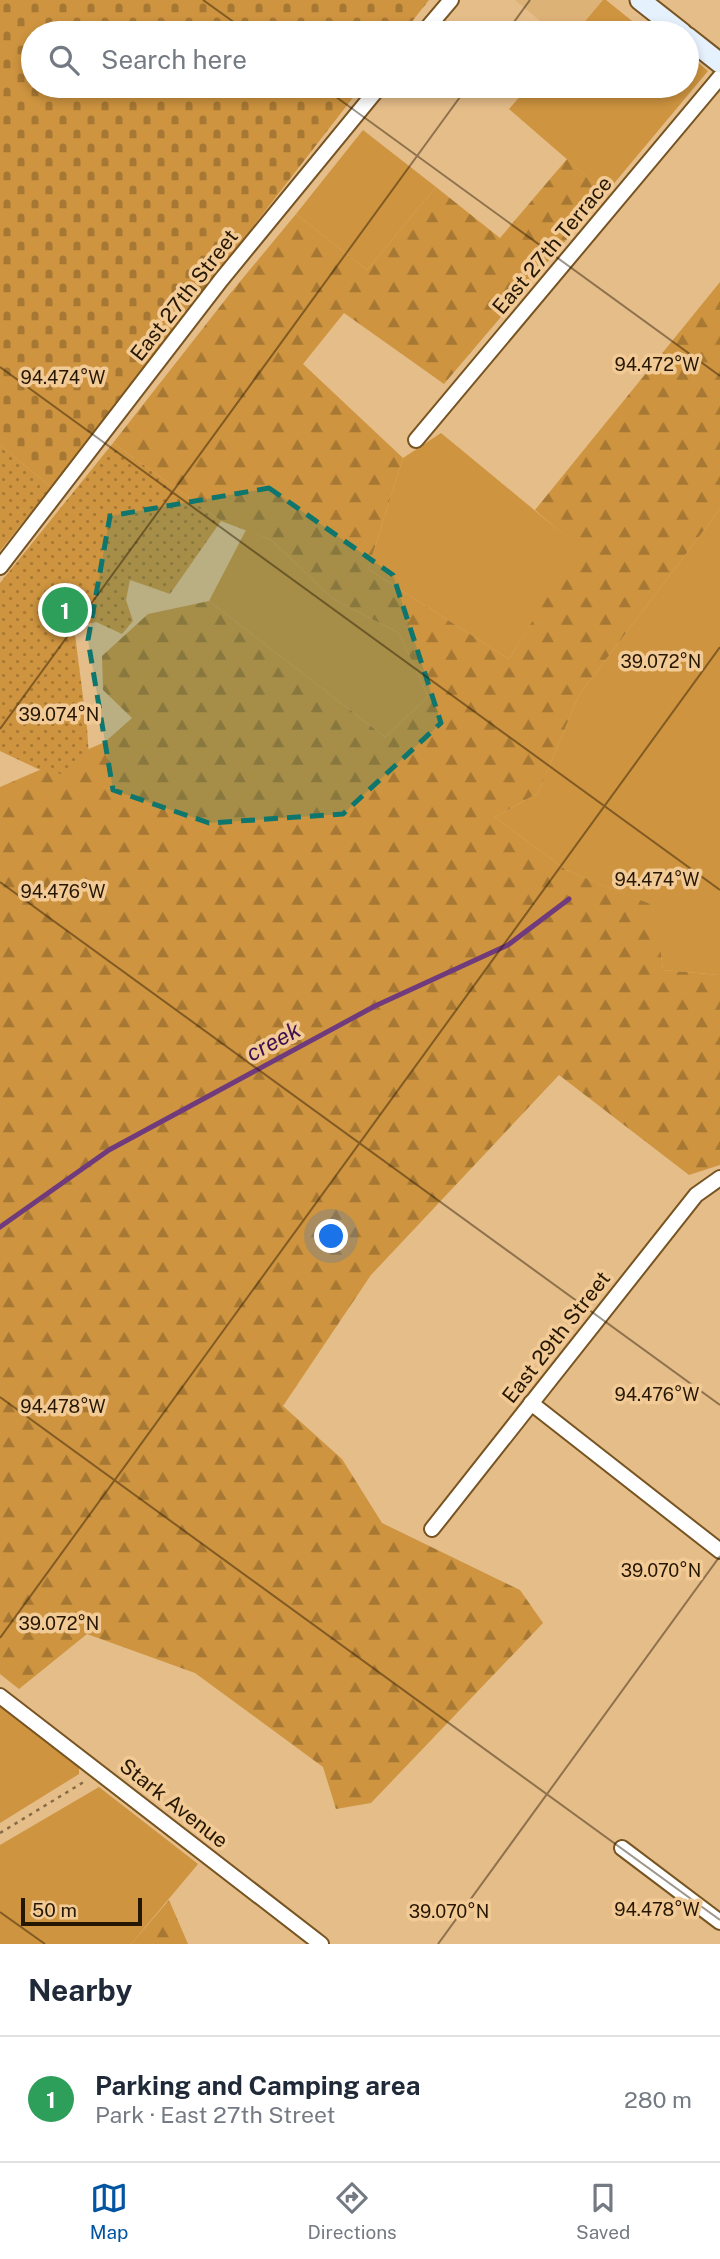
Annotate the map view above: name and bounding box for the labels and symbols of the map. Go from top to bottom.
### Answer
street label: East 27th Terrace [487,171,617,319]
street label: East 27th Street [125,224,243,366]
text: 94.472°W [615,354,699,375]
text: 94.474°W [21,367,105,388]
pin: 1 [42,584,88,636]
text: 39.072°N [621,651,701,672]
text: 39.074°N [19,704,99,725]
text: 94.474°W [615,869,699,890]
text: 94.476°W [21,881,105,902]
water label: creek [241,1015,305,1067]
your location [314,1219,348,1253]
street label: East 29th Street [497,1266,615,1408]
text: 94.476°W [615,1384,699,1405]
text: 94.478°W [20,1396,106,1417]
text: 39.070°N [621,1560,701,1581]
text: 39.072°N [19,1613,99,1634]
street label: Stark Avenue [115,1753,233,1853]
scale bar [21,1895,142,1927]
text: 94.478°W [614,1899,700,1920]
text: 39.070°N [409,1901,489,1922]

